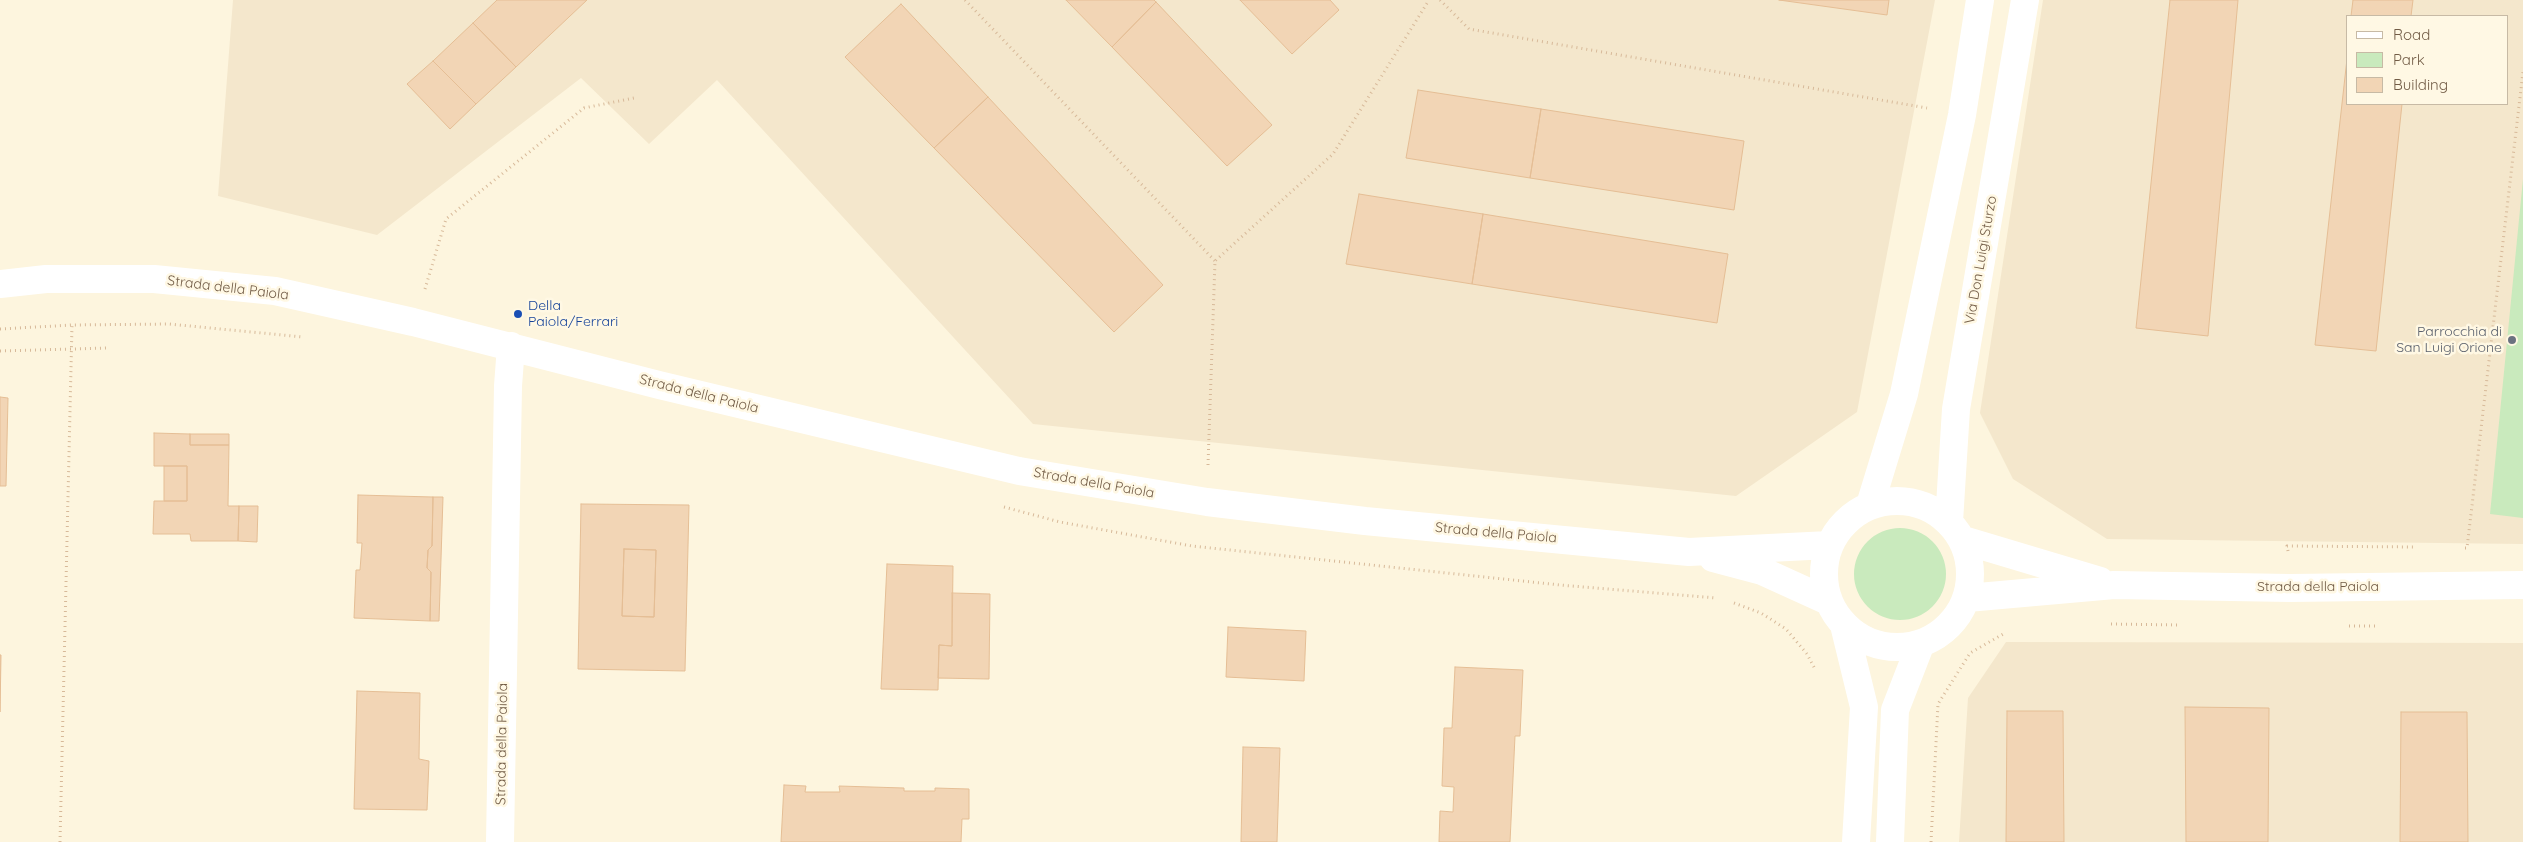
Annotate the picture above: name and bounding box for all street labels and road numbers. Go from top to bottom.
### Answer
street label: Via Don Luigi Sturzo [1961,194,2001,326]
street label: Strada della Paiola [166,272,290,304]
street label: Strada della Paiola [638,371,760,417]
street label: Strada della Paiola [1032,464,1156,502]
street label: Strada della Paiola [1434,519,1558,547]
street label: Strada della Paiola [2257,579,2379,595]
street label: Strada della Paiola [493,683,511,805]

